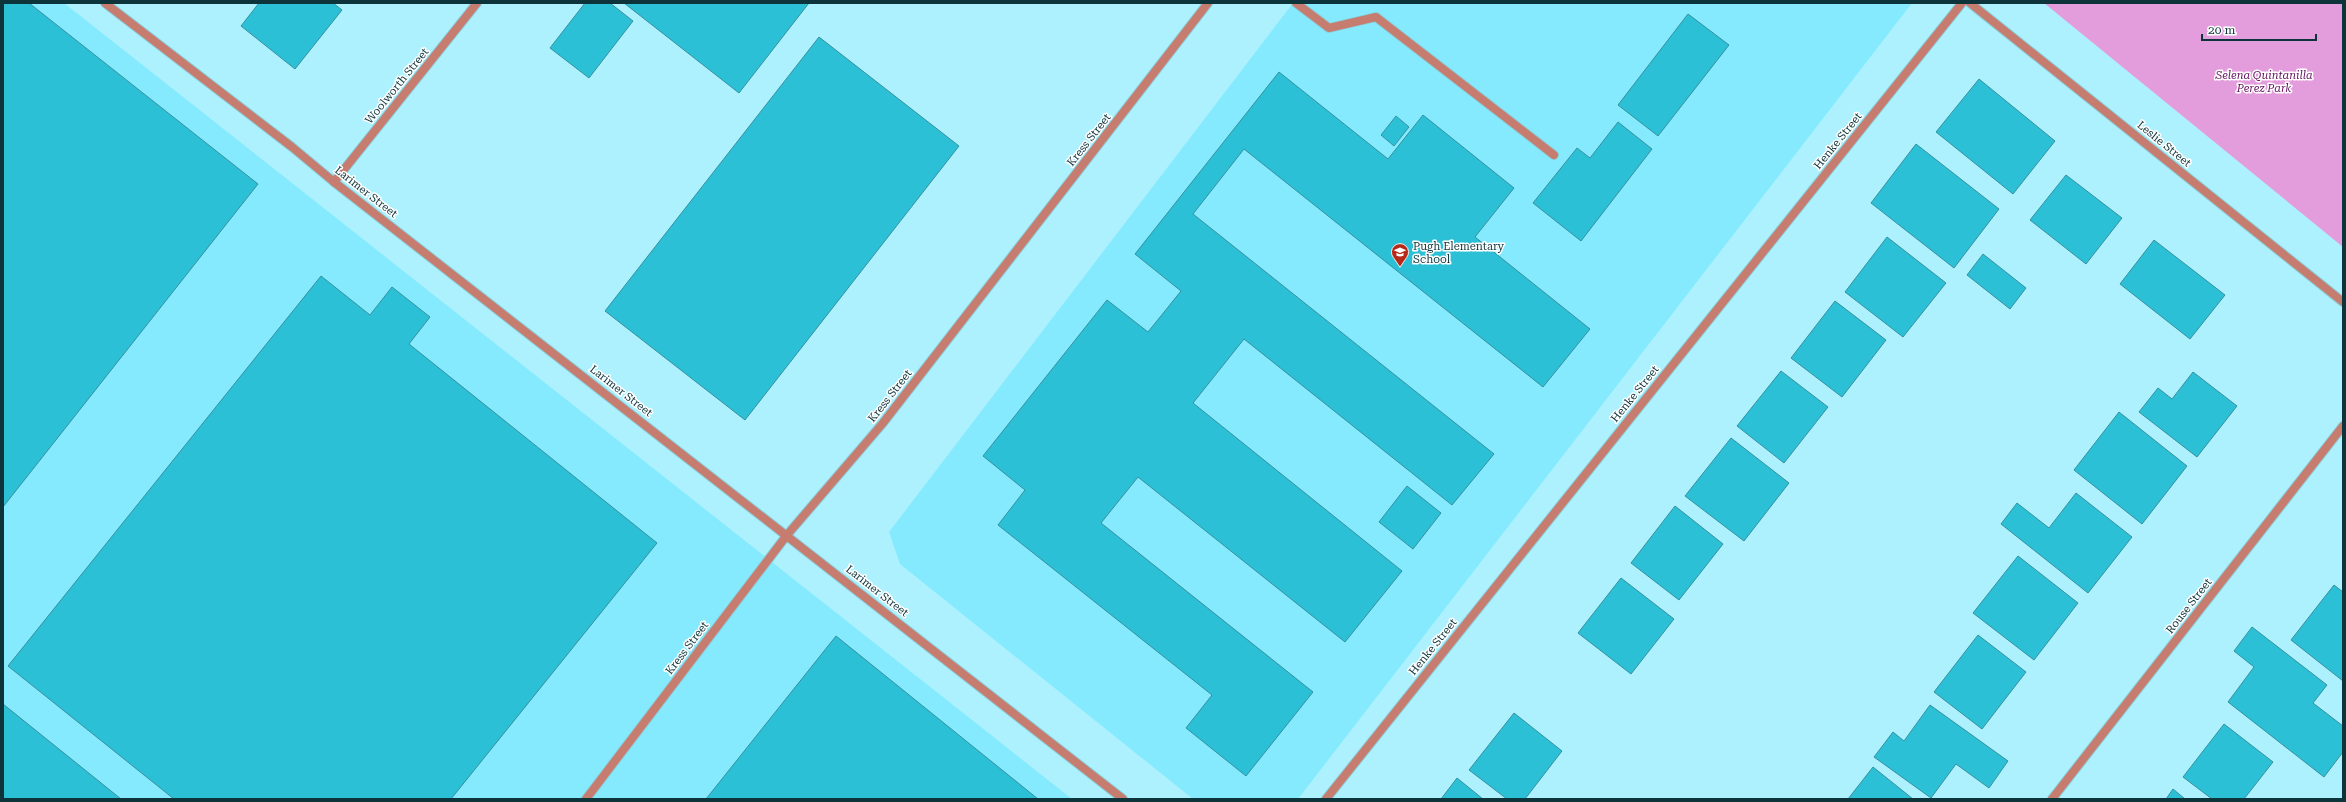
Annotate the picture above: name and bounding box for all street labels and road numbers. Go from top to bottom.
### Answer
street label: Woolworth Street [363,46,431,126]
street label: Henke Street [1811,110,1865,172]
street label: Kress Street [1064,111,1114,169]
street label: Leslie Street [2134,118,2194,170]
street label: Larimer Street [332,164,400,220]
street label: Larimer Street [587,363,655,419]
street label: Henke Street [1608,363,1662,425]
street label: Kress Street [865,367,915,425]
street label: Larimer Street [843,563,911,619]
street label: Rouse Street [2163,576,2215,636]
street label: Henke Street [1406,616,1460,678]
street label: Kress Street [663,619,711,677]

